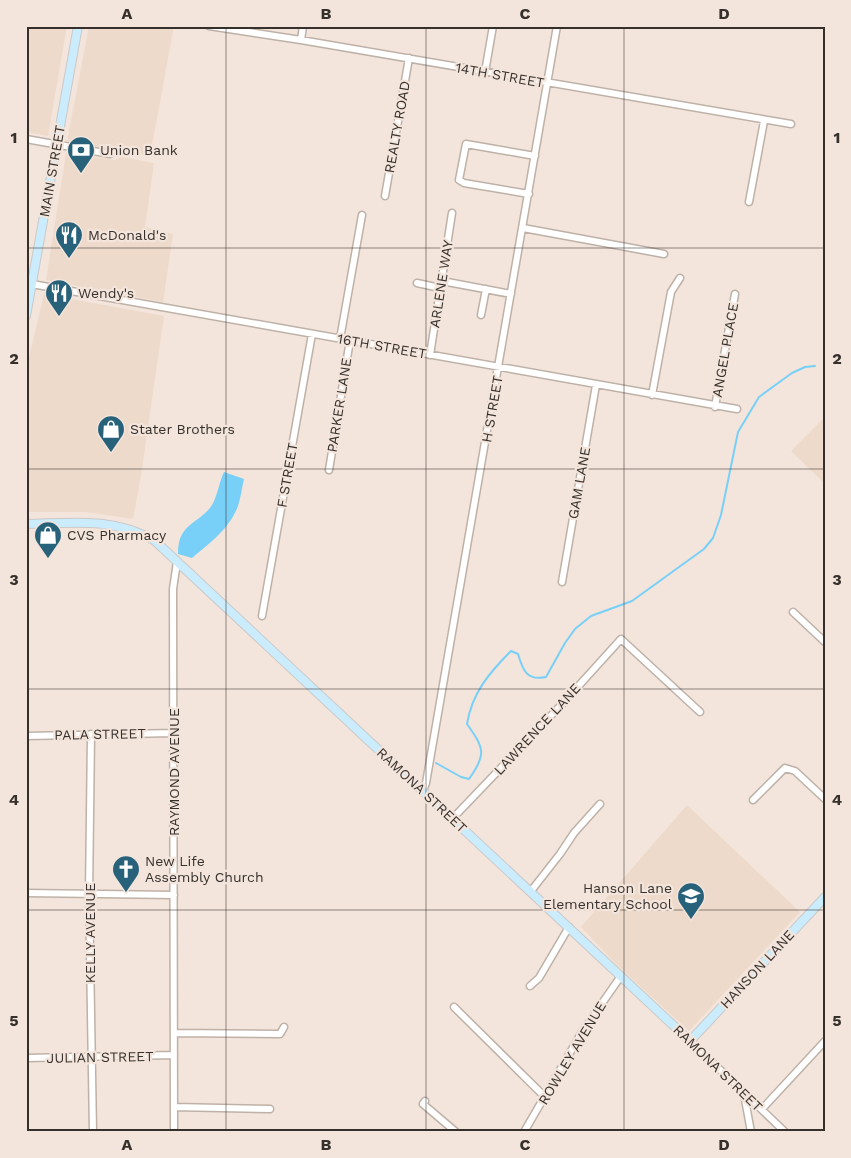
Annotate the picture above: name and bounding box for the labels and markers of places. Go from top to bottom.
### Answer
bank icon: Union Bank [66,135,96,174]
place label: Union Bank [100,142,178,158]
restaurant icon: McDonald's [54,220,84,259]
place label: McDonald's [88,227,166,243]
restaurant icon: Wendy's [44,278,74,317]
place label: Wendy's [78,285,134,301]
shop icon: Stater Brothers [96,414,126,453]
place label: Stater Brothers [130,421,235,437]
shop icon: CVS Pharmacy [33,520,63,559]
place label: CVS Pharmacy [67,527,167,543]
place label: New Life Assembly Church [145,853,264,885]
church icon: New Life Assembly Church [111,854,141,893]
place label: Hanson Lane Elementary School [543,880,673,912]
school or university icon: Hanson Lane Elementary School [676,881,706,920]

